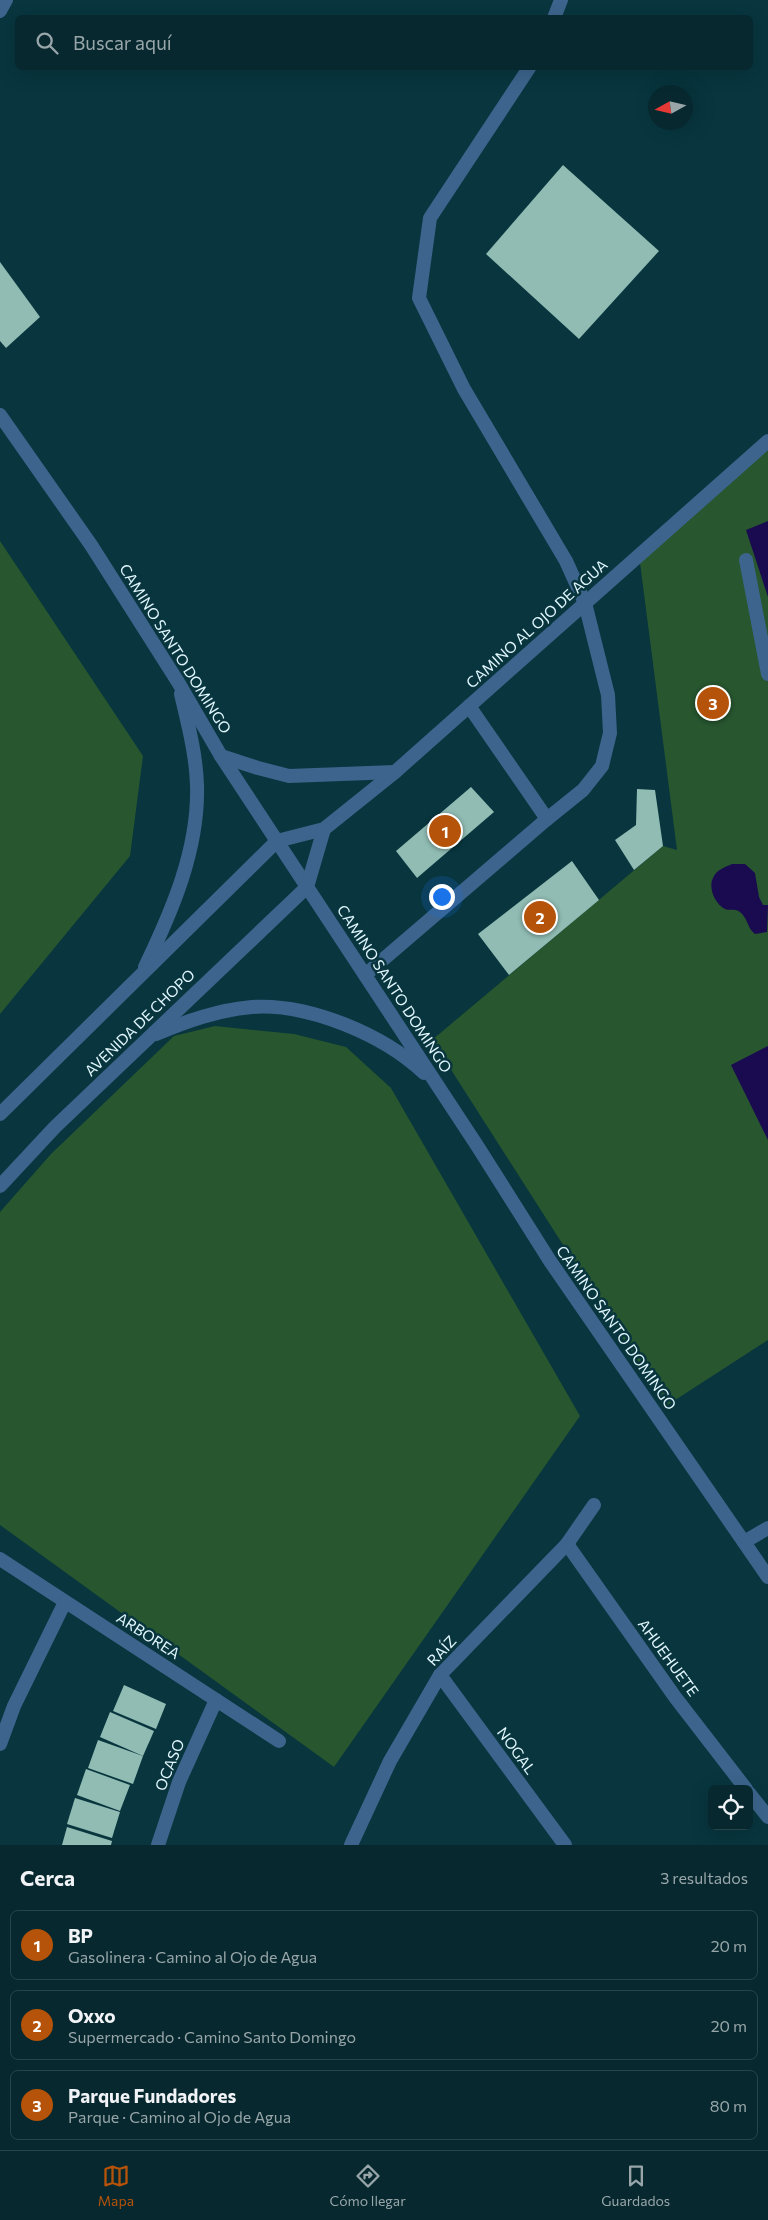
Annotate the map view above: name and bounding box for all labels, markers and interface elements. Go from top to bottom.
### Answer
search box [15,15,753,70]
icon: search [33,29,61,57]
text: Buscar aquí [73,31,172,54]
north arrow [648,85,693,130]
street label: CAMINO AL OJO DE AGUA [462,555,611,691]
street label: CAMINO SANTO DOMINGO [116,560,236,737]
pin: 3 [697,684,729,722]
pin: 1 [429,812,461,850]
your location [429,884,455,910]
pin: 2 [524,898,556,936]
street label: CAMINO SANTO DOMINGO [334,901,456,1076]
street label: AVENIDA DE CHOPO [81,965,198,1079]
street label: CAMINO SANTO DOMINGO [553,1242,681,1413]
street label: ARBOREA [114,1608,183,1662]
street label: AHUEHUETE [635,1615,703,1700]
street label: RAÍZ [422,1631,460,1669]
street label: NOGAL [494,1723,540,1778]
street label: OCASO [151,1736,188,1793]
map controls [708,1785,753,1830]
button: locate [708,1785,753,1830]
text: Cerca [20,1865,75,1890]
text: 3 resultados [660,1868,748,1887]
text: BP [68,1924,93,1947]
text: 1 [33,1936,41,1955]
text: 20 m [711,1936,747,1955]
text: Gasolinera · Camino al Ojo de Agua [68,1947,317,1966]
text: Oxxo [68,2004,116,2027]
text: 2 [32,2016,42,2035]
text: 20 m [711,2016,747,2035]
text: Supermercado · Camino Santo Domingo [68,2027,356,2046]
text: Parque Fundadores [68,2084,236,2107]
text: 3 [32,2096,42,2115]
text: 80 m [710,2096,747,2115]
text: Parque · Camino al Ojo de Agua [68,2107,291,2126]
tab: Mapa [98,2162,134,2209]
tab: Cómo llegar [330,2162,406,2209]
tab: Guardados [601,2162,670,2209]

